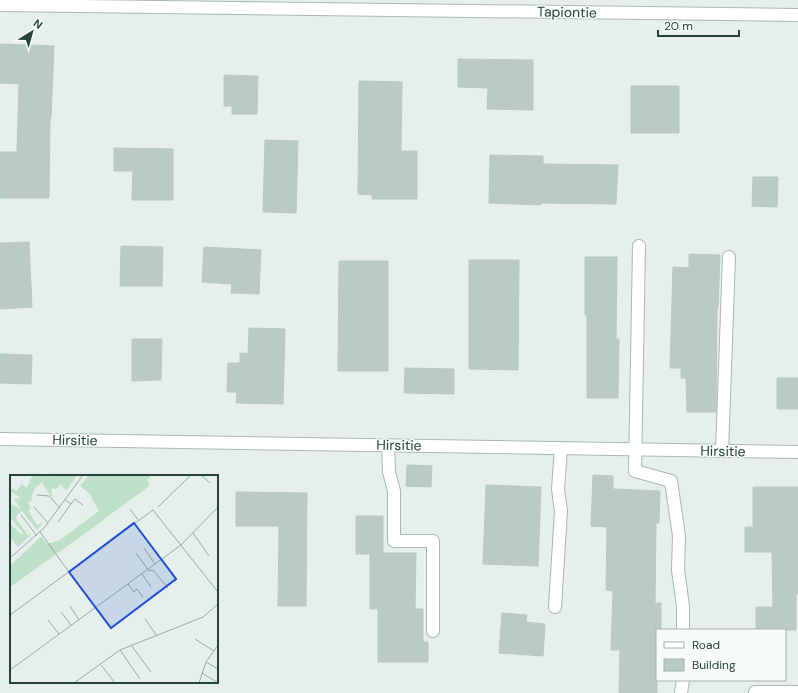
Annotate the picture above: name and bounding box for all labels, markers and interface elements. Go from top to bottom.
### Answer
street label: Tapiontie [537,2,597,22]
north arrow [12,12,52,52]
scale bar [658,12,739,38]
text: N [31,16,45,32]
text: 20 m [664,18,693,34]
street label: Hirsitie [52,431,98,449]
street label: Hirsitie [376,436,422,454]
street label: Hirsitie [700,442,746,460]
inset map [10,475,218,683]
legend [656,629,786,681]
text: Road [692,637,720,653]
text: Building [692,657,736,673]

